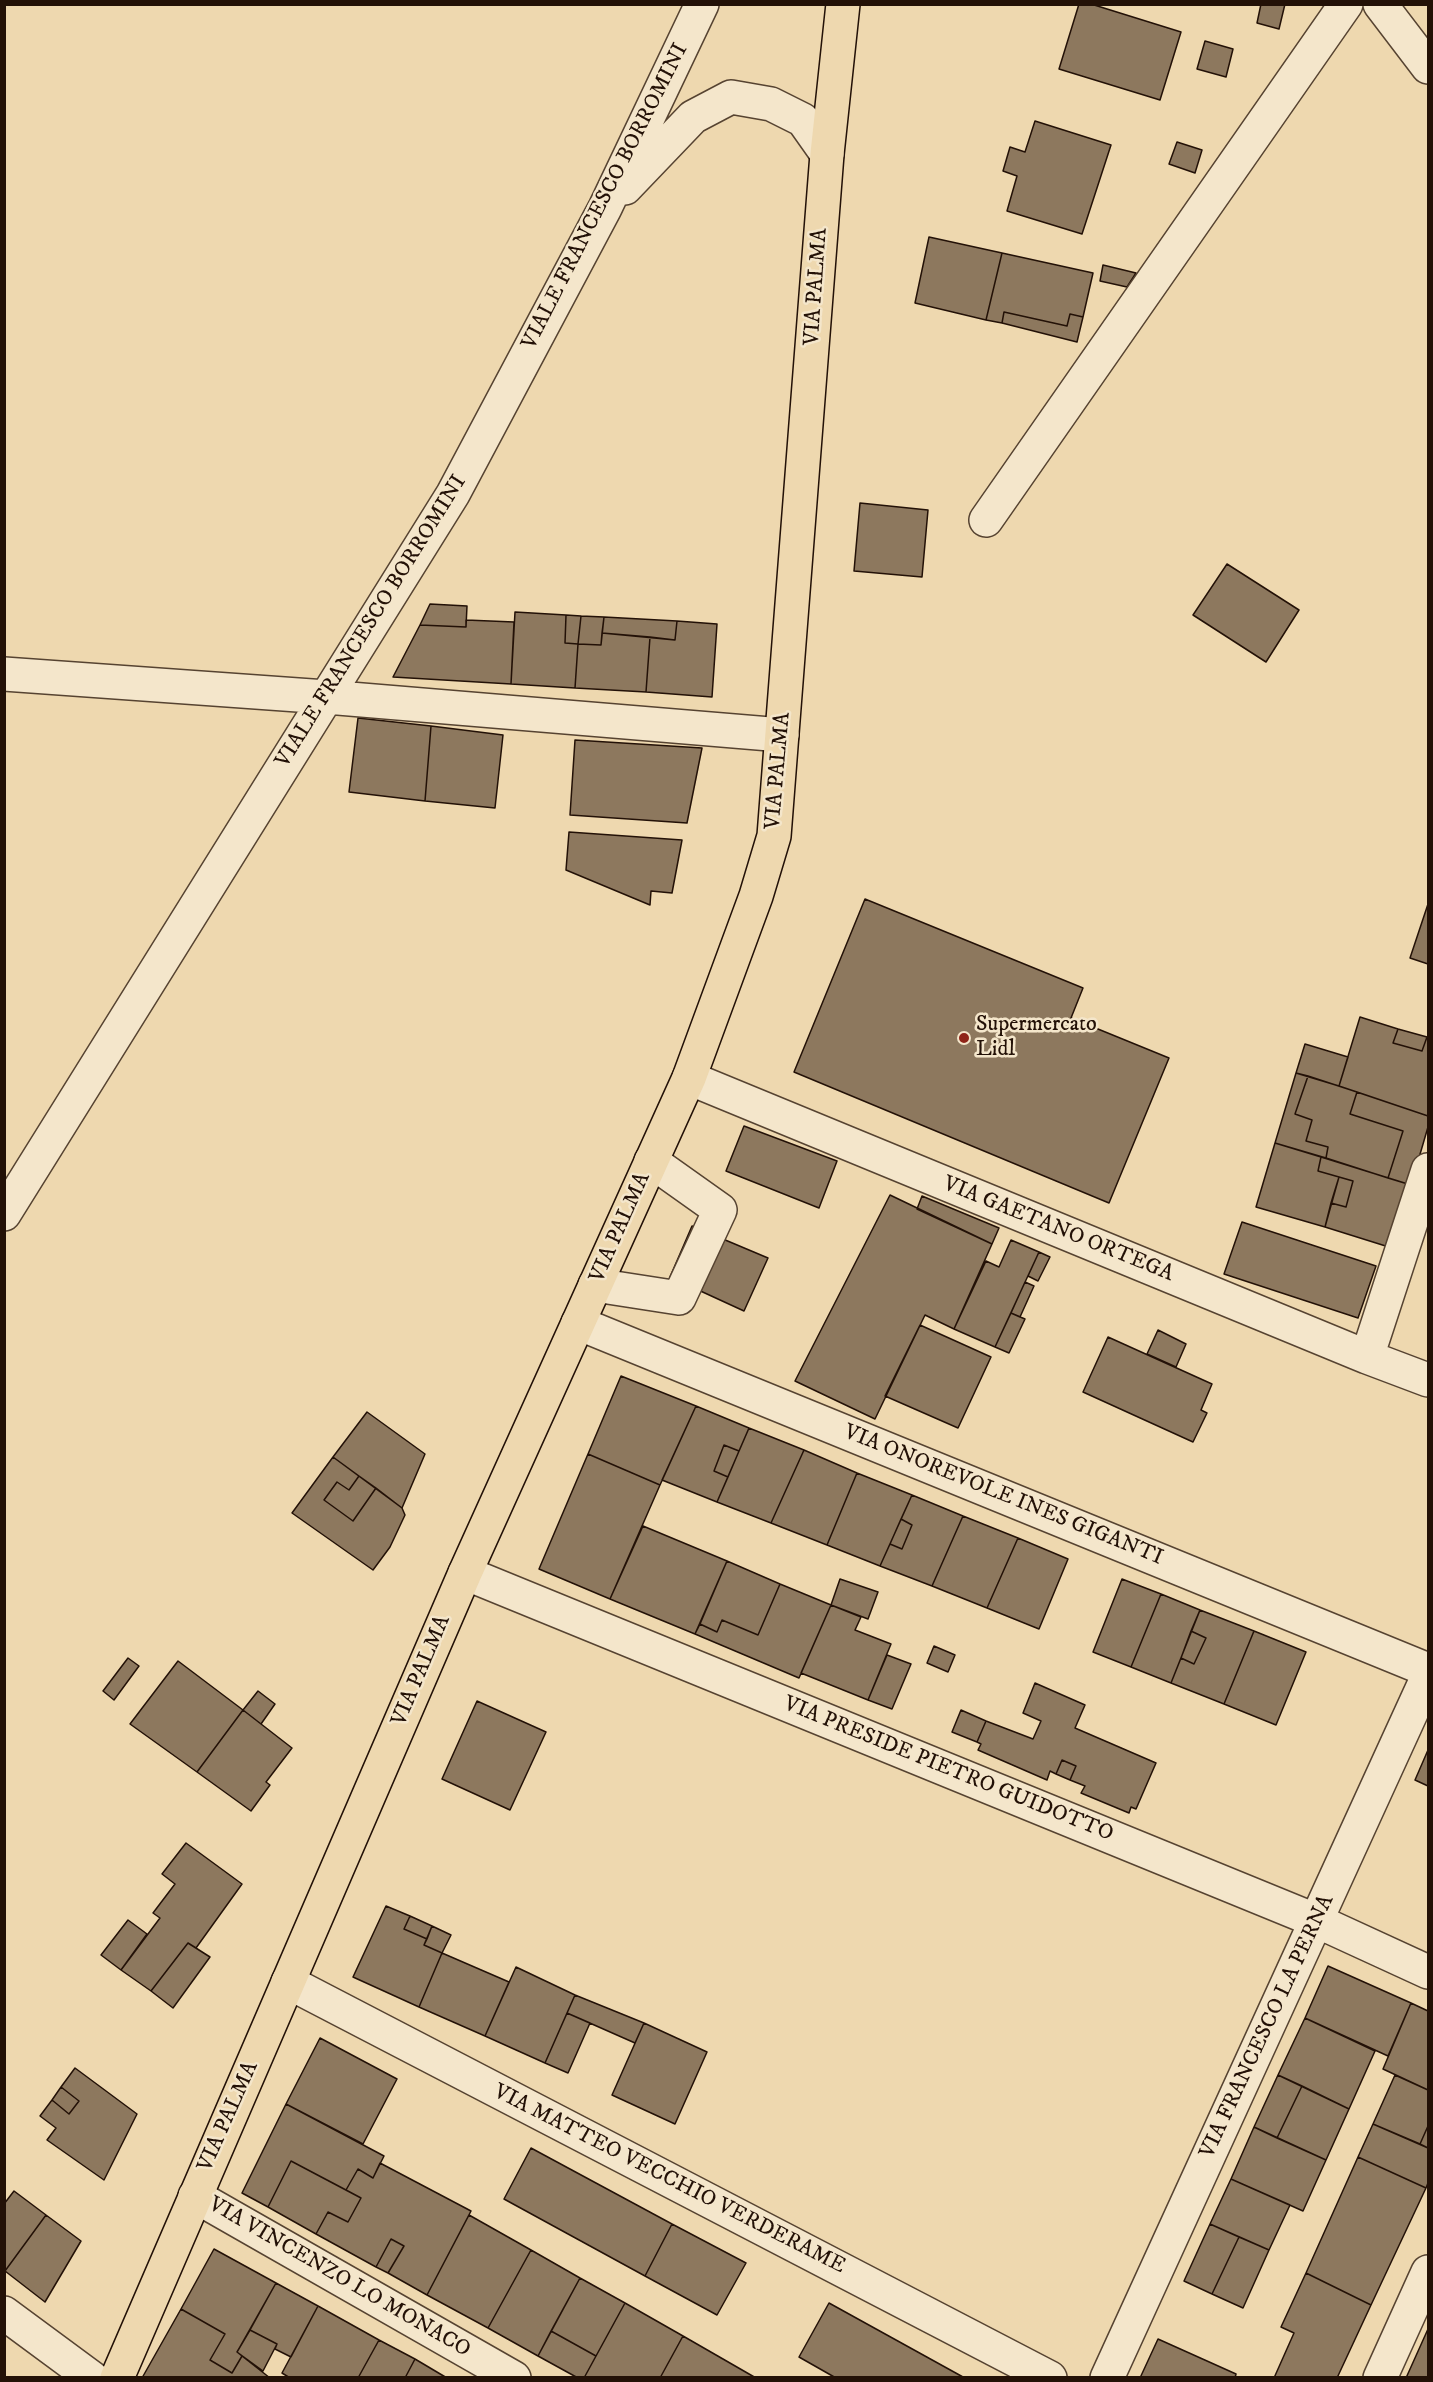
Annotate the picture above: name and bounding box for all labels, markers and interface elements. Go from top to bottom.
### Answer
street label: VIALE FRANCESCO BORROMINI [517,40,695,354]
street label: VIA PALMA [800,227,834,347]
street label: VIALE FRANCESCO BORROMINI [271,471,473,773]
street label: VIA PALMA [761,711,797,831]
place label: Supermercato Lidl [976,1012,1097,1064]
marker: Supermercato Lidl [957,1031,971,1045]
street label: VIA PALMA [585,1169,657,1287]
street label: VIA GAETANO ORTEGA [939,1172,1177,1288]
street label: VIA ONOREVOLE INES GIGANTI [840,1420,1166,1572]
street label: VIA PALMA [387,1612,457,1730]
street label: VIA PRESIDE PIETRO GUIDOTTO [779,1692,1117,1848]
street label: VIA FRANCESCO LA PERNA [1195,1891,1341,2163]
street label: VIA PALMA [193,2058,265,2176]
street label: VIA MATTEO VECCHIO VERDERAME [489,2079,849,2281]
street label: VIA VINCENZO LO MONACO [203,2192,475,2364]

